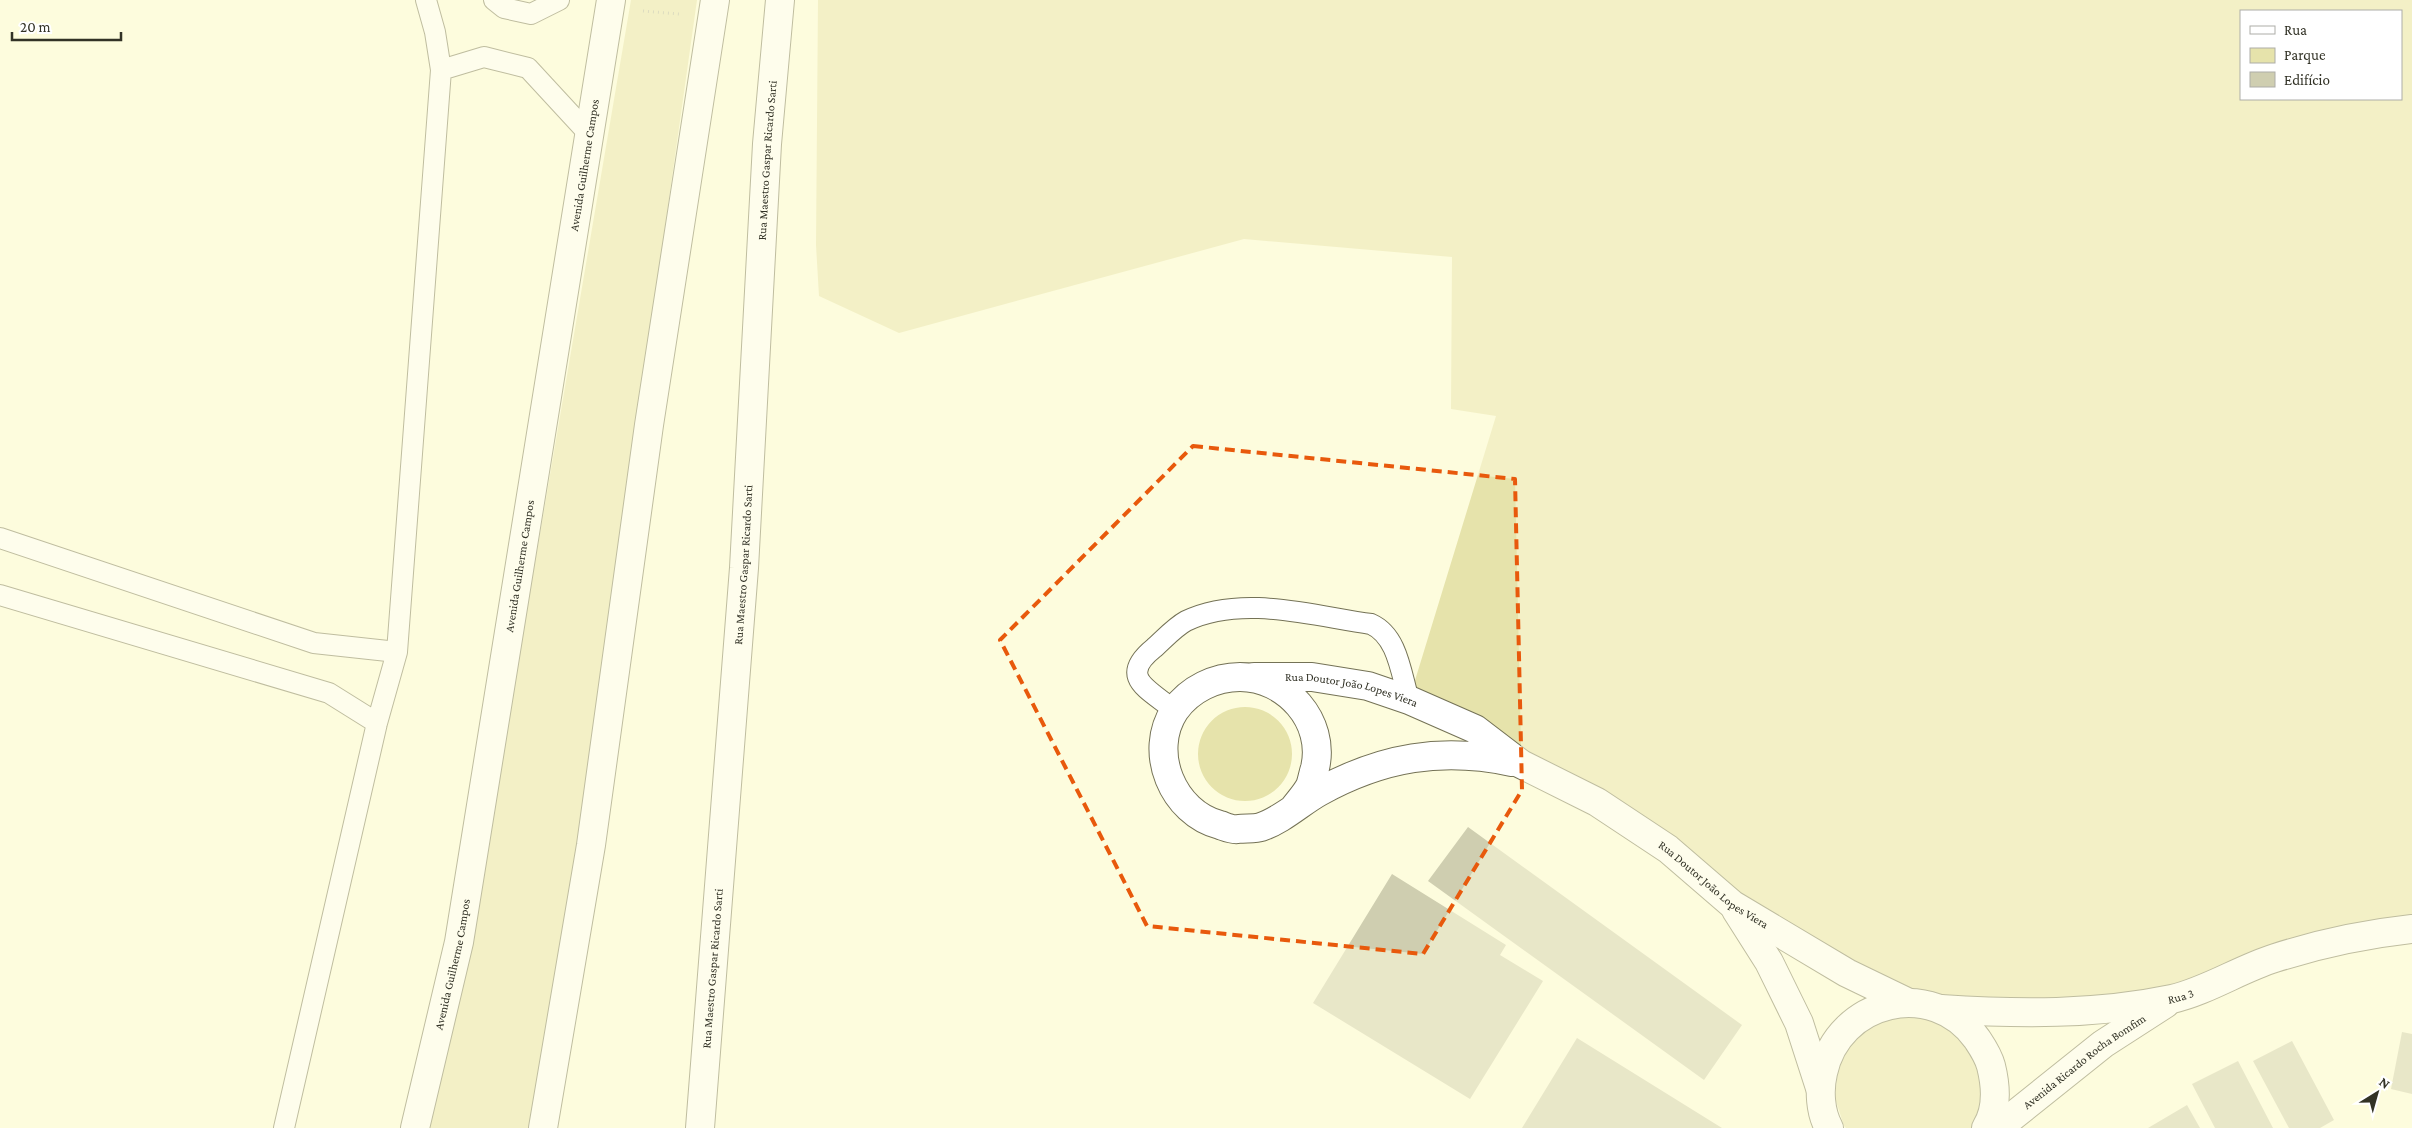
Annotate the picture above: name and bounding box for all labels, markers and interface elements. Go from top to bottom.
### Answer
scale bar [12,10,121,42]
legend [2240,10,2402,100]
text: 20 m [20,19,51,35]
text: Rua [2284,22,2307,38]
text: Parque [2284,47,2326,64]
text: Edifício [2284,72,2330,88]
street label: Rua Maestro Gaspar Ricardo Sarti [755,80,780,241]
street label: Avenida Guilherme Campos [567,98,602,232]
street label: Rua Maestro Gaspar Ricardo Sarti [731,484,756,645]
street label: Avenida Guilherme Campos [502,499,537,633]
street label: Rua Doutor João Lopes Viera [1285,670,1420,710]
street label: Rua Doutor João Lopes Viera [1656,838,1771,932]
street label: Rua Maestro Gaspar Ricardo Sarti [699,888,726,1049]
street label: Avenida Guilherme Campos [431,897,473,1031]
street label: Rua 3 [2167,986,2196,1007]
street label: Avenida Ricardo Rocha Bomfim [2020,1011,2149,1112]
north arrow [2352,1068,2402,1118]
text: N [2376,1073,2394,1092]

